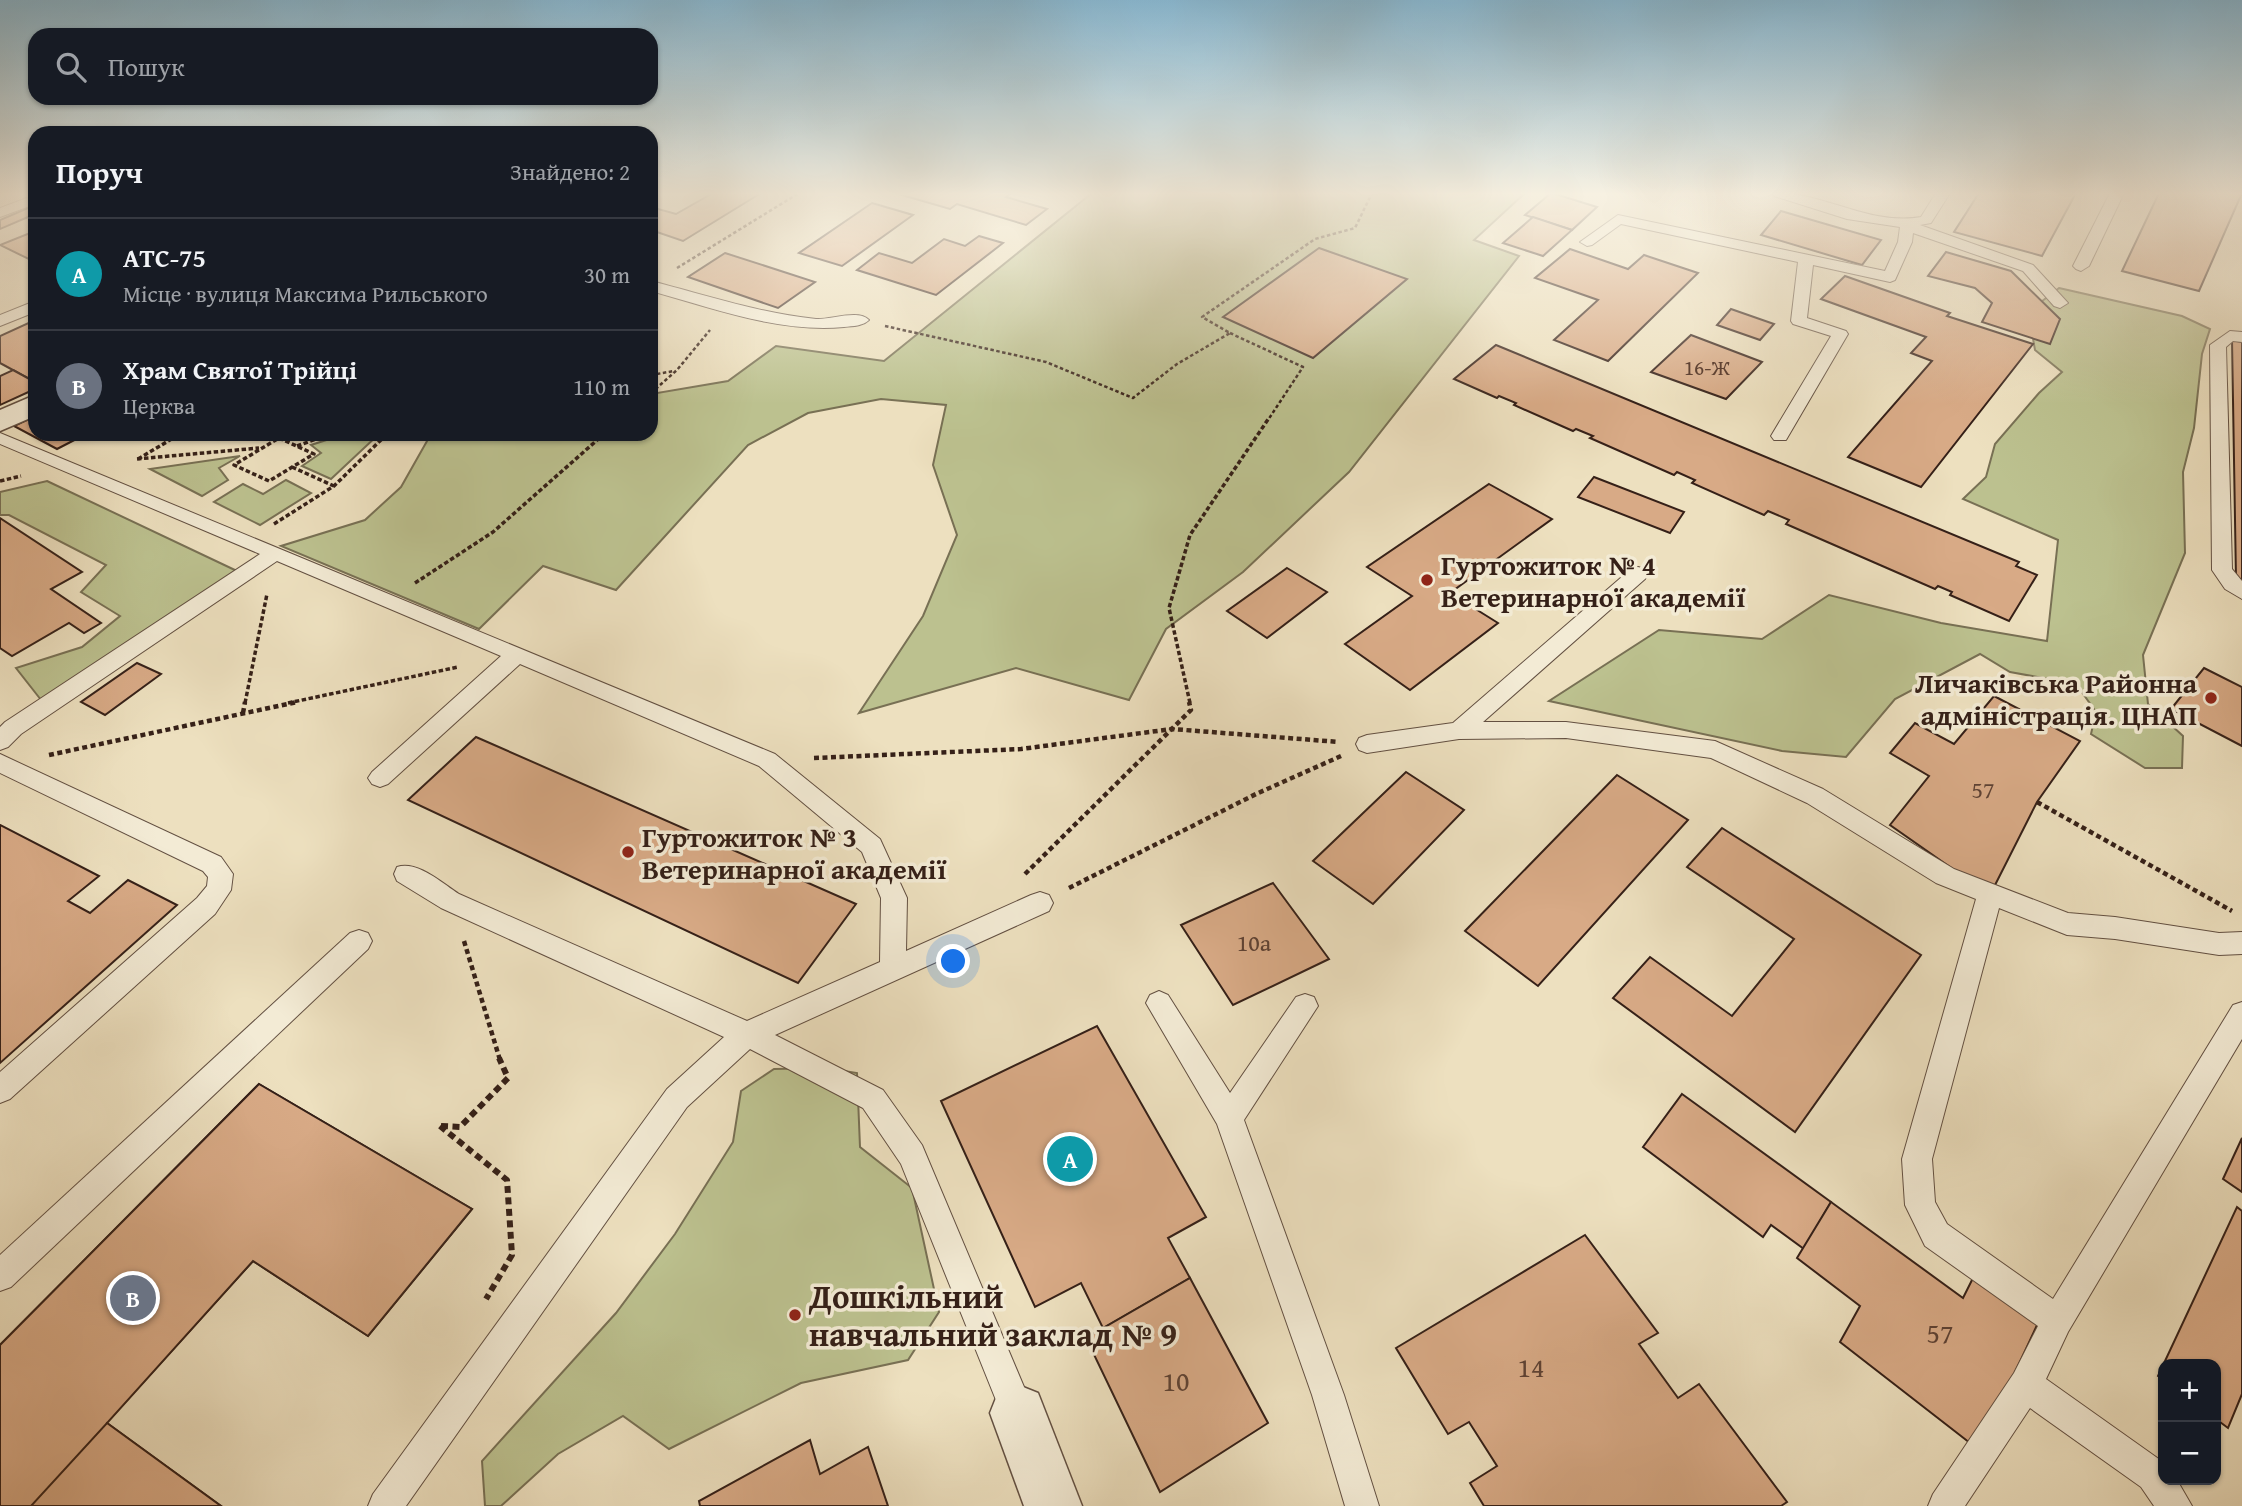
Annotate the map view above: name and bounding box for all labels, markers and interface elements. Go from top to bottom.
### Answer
search box [28,28,658,105]
text: Пошук [108,47,185,86]
icon: search [52,48,90,86]
text: Поруч [56,150,143,194]
text: Знайдено: 2 [510,155,630,188]
text: АТС-75 [123,238,206,277]
text: A [72,258,86,291]
text: 30 m [584,258,630,291]
text: Місце · вулиця Максима Рильського [123,277,488,310]
text: Храм Святої Трійці [123,350,357,389]
house number: 16-Ж [1684,352,1730,383]
text: B [72,370,86,403]
text: 110 m [573,370,630,403]
text: Церква [123,389,195,422]
place label: Гуртожиток № 4 Ветеринарної академії [1441,544,1746,617]
marker: Гуртожиток № 4 Ветеринарної академії [1419,572,1435,588]
place label: Личаківська Районна адміністрація. ЦНАП [1915,662,2198,735]
marker: Личаківська Районна адміністрація. ЦНАП [2203,690,2219,706]
house number: 57 [1971,772,1995,807]
place label: Гуртожиток № 3 Ветеринарної академії [642,816,947,889]
marker: Гуртожиток № 3 Ветеринарної академії [620,844,636,860]
house number: 10а [1237,925,1272,960]
your location [936,944,970,978]
pin: A [1047,1133,1093,1185]
pin: B [110,1272,156,1324]
place label: Дошкільний навчальний заклад № 9 [808,1272,1177,1358]
marker: Дошкільний навчальний заклад № 9 [787,1307,803,1323]
house number: 57 [1927,1312,1953,1353]
house number: 14 [1518,1346,1544,1387]
map controls [2158,1359,2221,1485]
button: + [2158,1359,2221,1422]
house number: 10 [1163,1360,1189,1401]
button: − [2158,1422,2221,1485]

